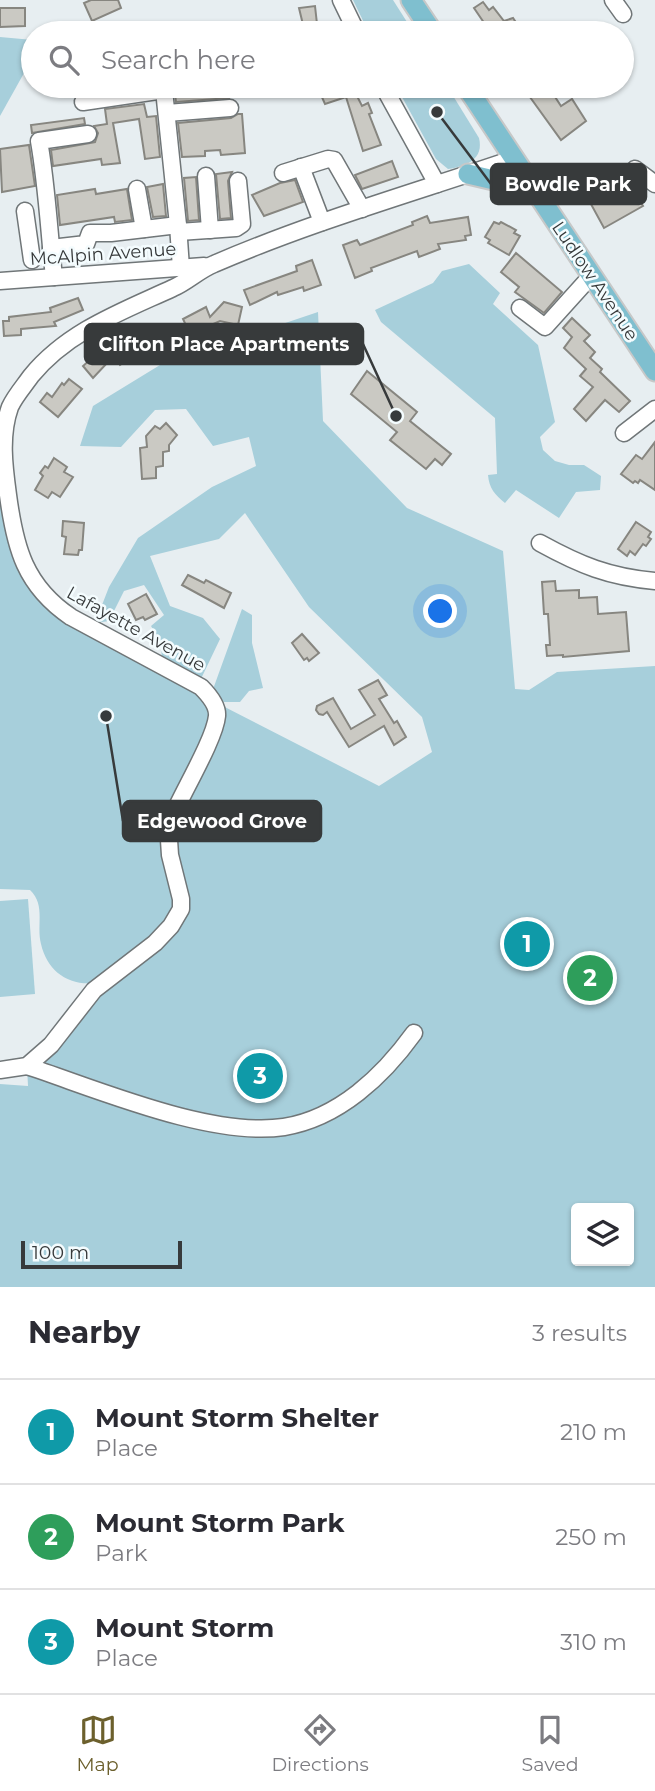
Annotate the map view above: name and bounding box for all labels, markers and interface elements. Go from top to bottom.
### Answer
search box [21,21,634,98]
icon: search [45,41,83,79]
text: Search here [101,44,256,76]
callout: Bowdle Park [491,164,646,204]
text: Bowdle Park [505,173,632,196]
street label: Ludlow Avenue [547,217,643,345]
street label: McAlpin Avenue [29,238,177,270]
callout: Clifton Place Apartments [85,324,363,364]
text: Clifton Place Apartments [99,333,349,356]
street label: Lafayette Avenue [63,582,209,676]
your location [423,594,457,628]
callout: Edgewood Grove [123,801,321,841]
text: Edgewood Grove [137,810,307,833]
pin: 1 [504,918,550,970]
pin: 2 [567,952,613,1004]
pin: 3 [237,1050,283,1102]
map controls [571,1203,634,1266]
button: layers [571,1203,634,1266]
scale bar [21,1238,182,1270]
text: 100 m [32,1241,89,1264]
text: Nearby [28,1314,140,1351]
text: 3 results [532,1319,627,1347]
text: Mount Storm Shelter [95,1402,379,1434]
text: 1 [46,1418,56,1446]
text: 210 m [560,1418,627,1446]
text: Place [95,1434,158,1462]
text: Mount Storm Park [95,1507,344,1539]
text: 2 [44,1523,58,1551]
text: 250 m [555,1523,627,1551]
text: Park [95,1539,148,1567]
text: Mount Storm [95,1612,274,1644]
text: 3 [44,1628,58,1656]
text: 310 m [560,1628,627,1656]
text: Place [95,1644,158,1672]
tab: Map [76,1711,119,1776]
tab: Directions [271,1711,369,1776]
tab: Saved [522,1711,579,1776]

